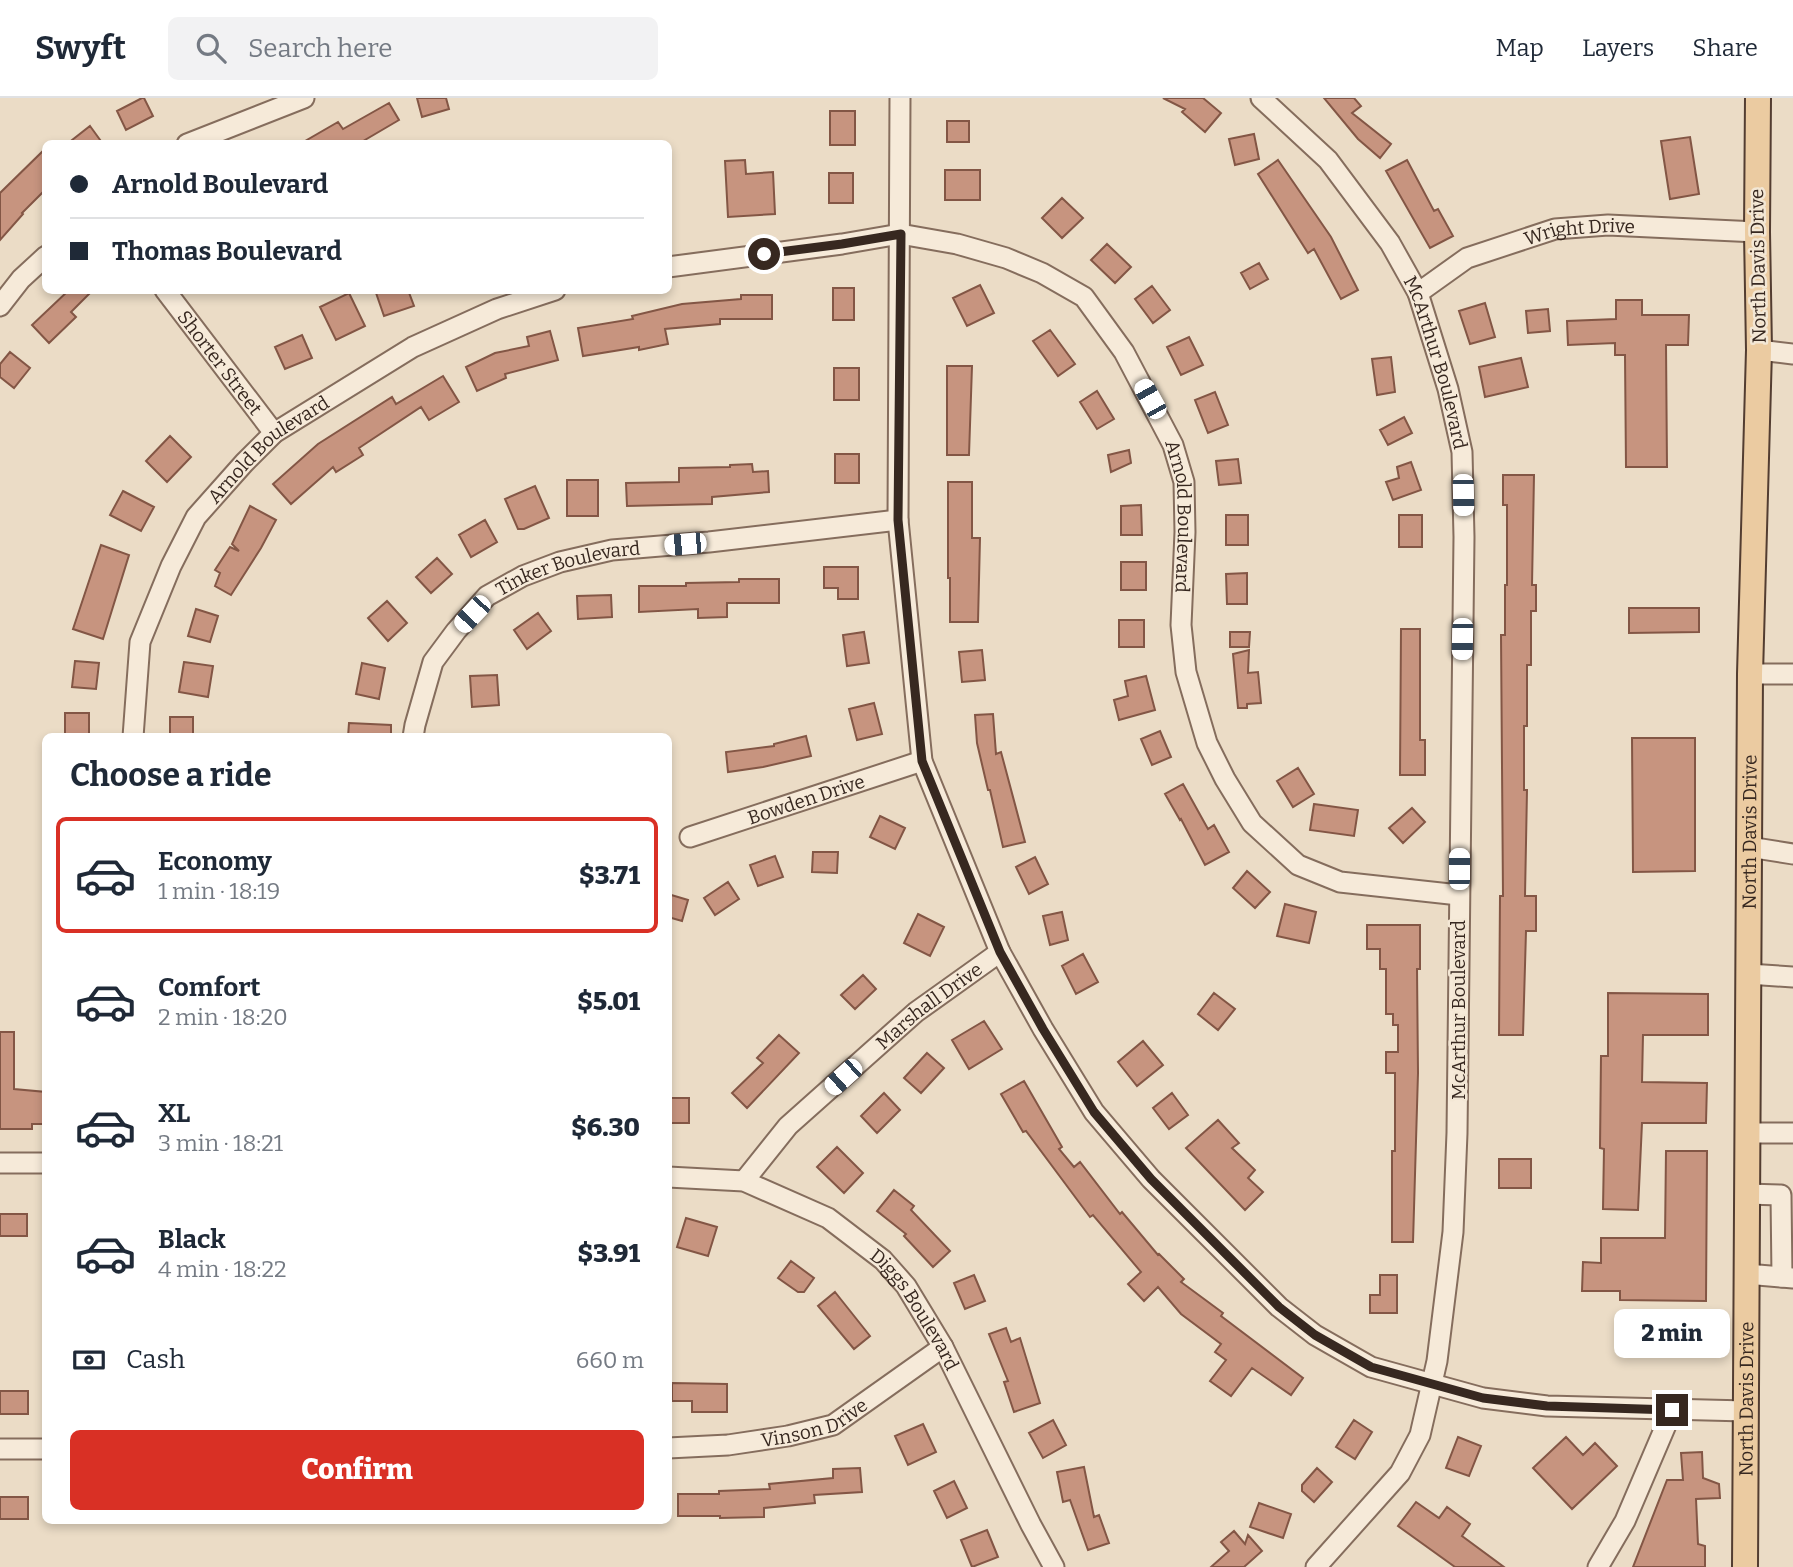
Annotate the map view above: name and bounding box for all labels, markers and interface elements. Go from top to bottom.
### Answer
search box [168,17,658,80]
text: Swyft [35,28,126,68]
icon: search [192,29,230,67]
text: Search here [248,33,392,64]
text: Map [1496,34,1544,62]
text: Layers [1582,34,1654,62]
text: Share [1692,34,1758,62]
text: Arnold Boulevard [112,169,328,200]
street label: North Davis Drive [1745,188,1771,344]
street label: Wright Drive [1521,213,1636,250]
text: Thomas Boulevard [112,236,342,267]
route start [748,238,780,270]
street label: McArthur Boulevard [1399,272,1473,451]
street label: Shorter Street [173,305,267,419]
car [1131,376,1170,422]
street label: Arnold Boulevard [202,391,333,508]
street label: Arnold Boulevard [1161,437,1197,593]
car [1453,474,1474,516]
car [664,532,707,556]
street label: Tinker Boulevard [492,536,641,600]
car [450,591,495,637]
car [1452,618,1473,660]
street label: North Davis Drive [1737,754,1761,910]
text: Choose a ride [70,756,271,794]
street label: Bowden Drive [744,769,867,829]
icon: car [74,844,137,907]
text: Economy [158,846,272,877]
car [1449,848,1470,890]
text: $3.71 [579,860,640,891]
text: 1 min · 18:19 [158,877,280,905]
street label: McArthur Boulevard [1447,920,1470,1100]
street label: Marshall Drive [871,957,986,1054]
icon: car [74,970,137,1033]
text: Comfort [158,972,261,1003]
text: $5.01 [577,986,640,1017]
text: 2 min · 18:20 [158,1003,288,1031]
car [821,1055,866,1099]
icon: car [74,1096,137,1159]
text: XL [158,1098,190,1129]
text: $6.30 [571,1112,640,1143]
text: 3 min · 18:21 [158,1129,283,1157]
icon: car [74,1222,137,1285]
text: Black [158,1224,226,1255]
text: $3.91 [578,1238,640,1269]
street label: Diggs Boulevard [866,1243,964,1374]
text: 4 min · 18:22 [158,1255,286,1283]
callout: 2 min [1614,1308,1730,1358]
text: 2 min [1641,1319,1703,1347]
street label: North Davis Drive [1734,1321,1758,1477]
icon: cash [70,1341,108,1379]
text: Cash [126,1344,185,1375]
text: 660 m [576,1346,644,1374]
street label: Vinson Drive [759,1393,872,1451]
route end [1656,1394,1688,1426]
button: Confirm [70,1430,644,1510]

